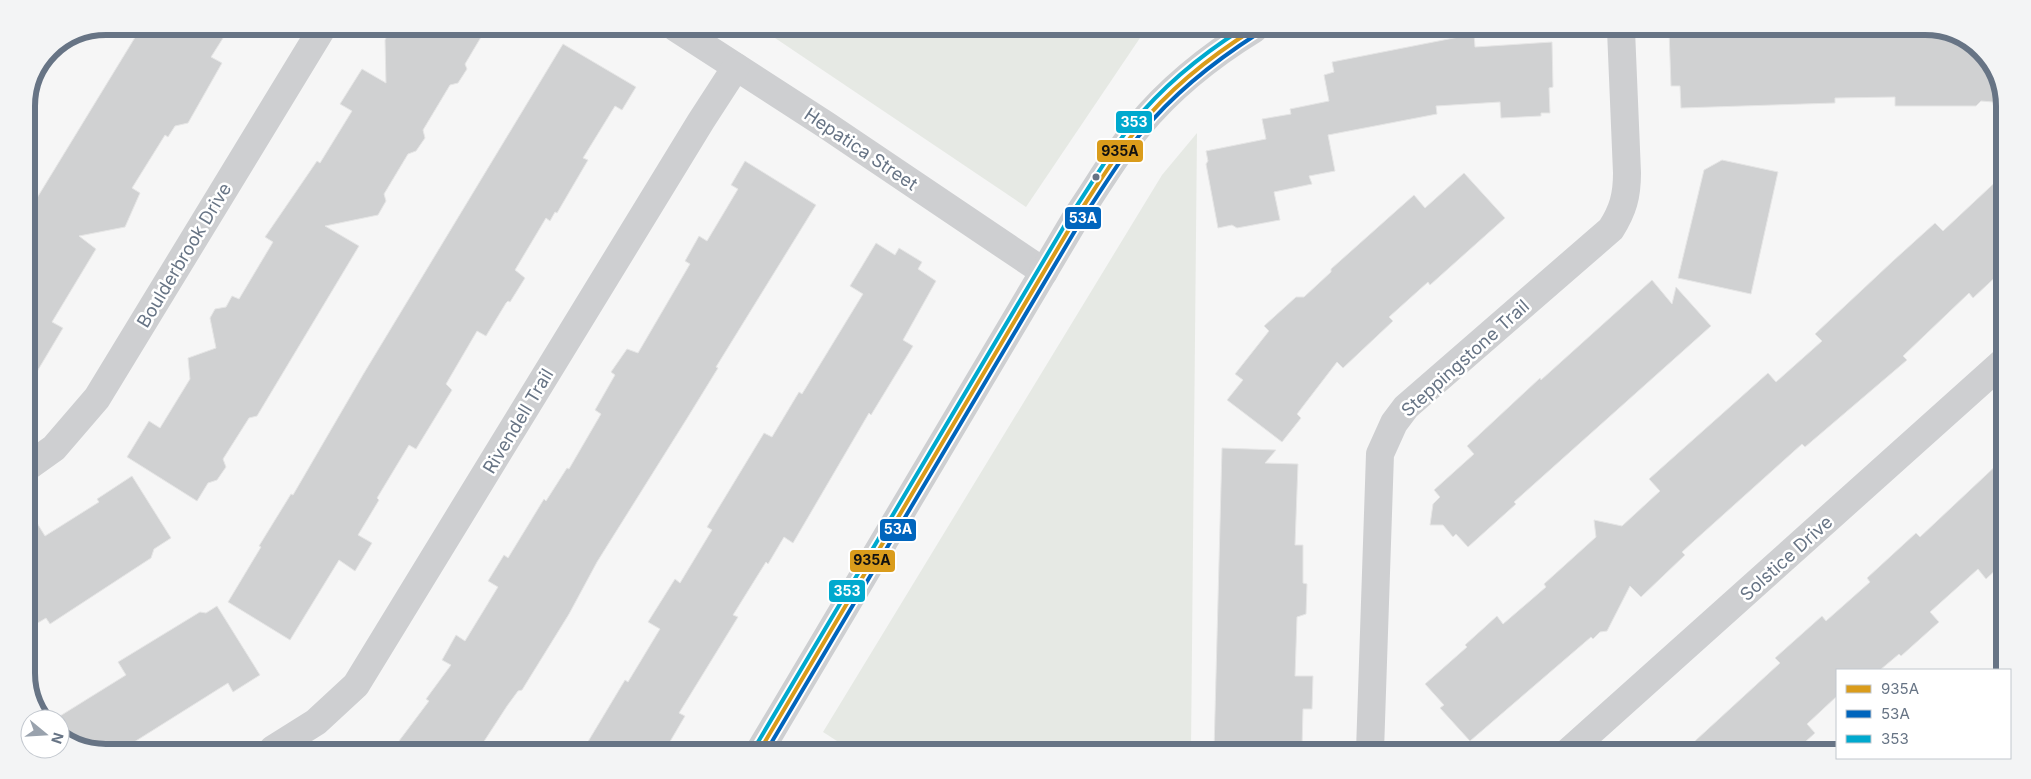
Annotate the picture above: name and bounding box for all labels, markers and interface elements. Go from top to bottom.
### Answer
street label: Hepatica Street [800,103,922,195]
line badge: 353 [1115,110,1153,134]
text: 353 [1120,113,1148,130]
line badge: 935A [1096,139,1144,163]
text: 935A [1101,142,1139,159]
unlabelled marker [1091,172,1101,182]
street label: Boulderbrook Drive [133,179,235,331]
line badge: 53A [1064,206,1102,230]
text: 53A [1069,209,1098,226]
street label: Steppingstone Trail [1397,295,1533,421]
street label: Rivendell Trail [479,365,557,477]
street label: Solstice Drive [1736,511,1836,605]
line badge: 53A [879,518,917,542]
text: 53A [884,520,913,537]
line badge: 935A [849,549,896,573]
text: 935A [853,551,891,568]
line badge: 353 [828,579,866,603]
text: 353 [833,582,861,599]
legend [1836,669,2011,759]
text: 935A [1881,679,1919,698]
text: 53A [1881,704,1910,723]
north arrow [20,709,70,759]
text: 353 [1881,729,1909,748]
text: N [48,730,68,746]

